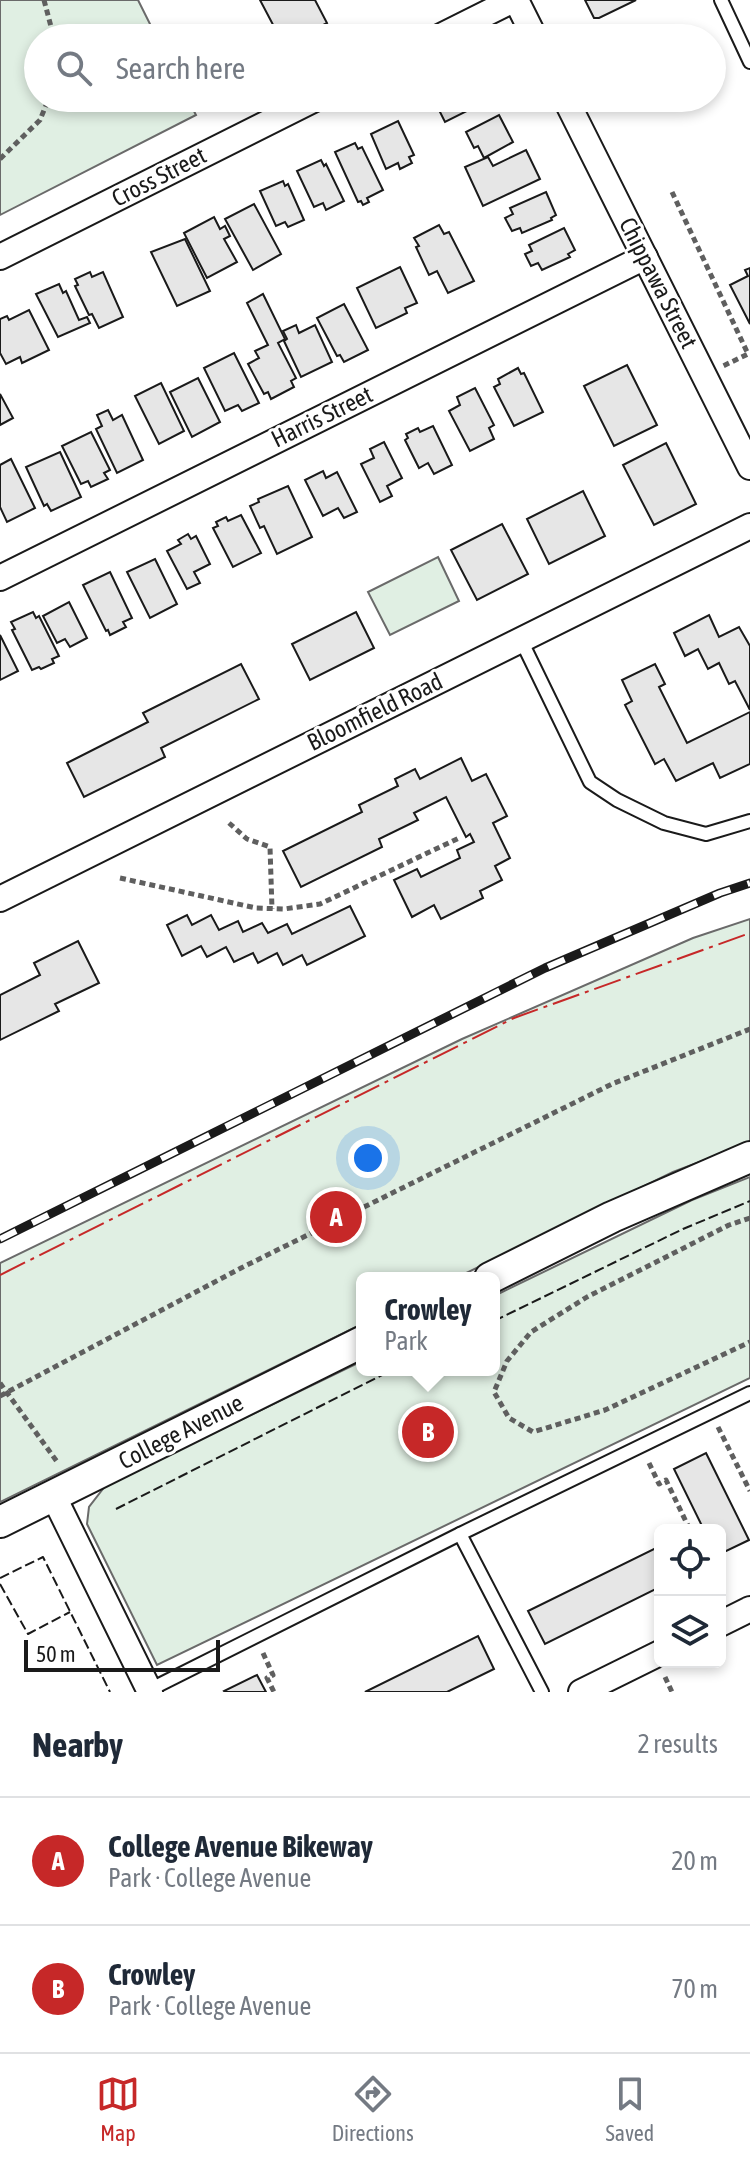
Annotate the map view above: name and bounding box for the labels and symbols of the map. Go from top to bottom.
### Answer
street label: Cross Street [107,141,210,212]
street label: Chippawa Street [614,213,703,353]
street label: Harris Street [267,380,377,453]
street label: Bloomfield Road [303,667,447,756]
your location [348,1138,388,1178]
pin: A [310,1187,362,1247]
street label: College Avenue [114,1389,247,1474]
pin: B [402,1402,454,1462]
scale bar [24,1636,220,1672]

